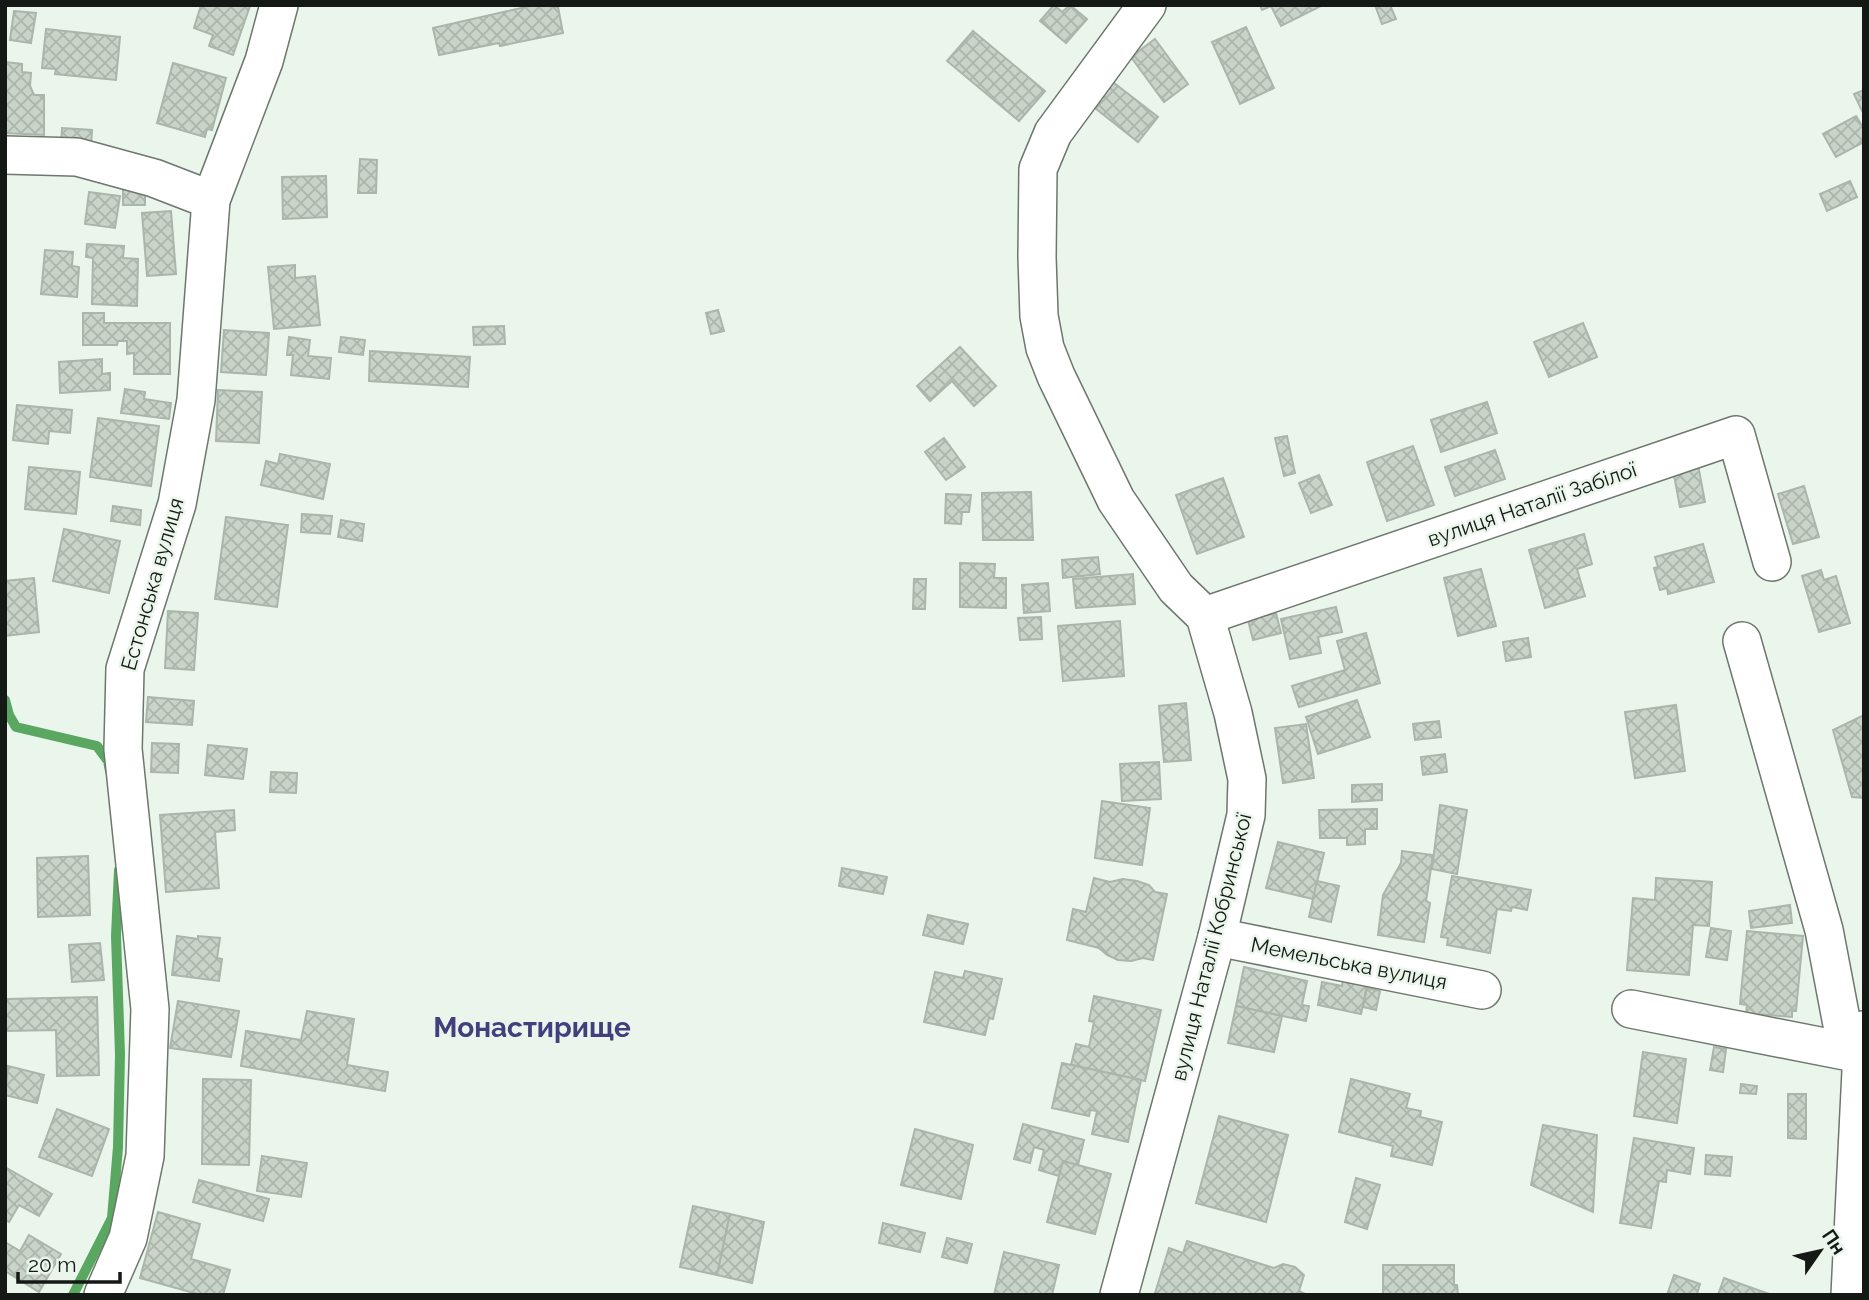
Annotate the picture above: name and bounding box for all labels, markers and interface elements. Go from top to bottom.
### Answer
street label: вулиця Наталії Забілої [1424,456,1640,552]
street label: Естонська вулиця [115,495,189,673]
street label: вулиця Наталії Кобринської [1166,810,1256,1083]
street label: Мемельська вулиця [1249,932,1449,994]
district label: Монастирище [433,1011,631,1044]
north arrow [1785,1216,1855,1286]
text: Пн [1818,1225,1850,1258]
scale bar [18,1240,119,1284]
text: 20 m [28,1252,76,1277]

